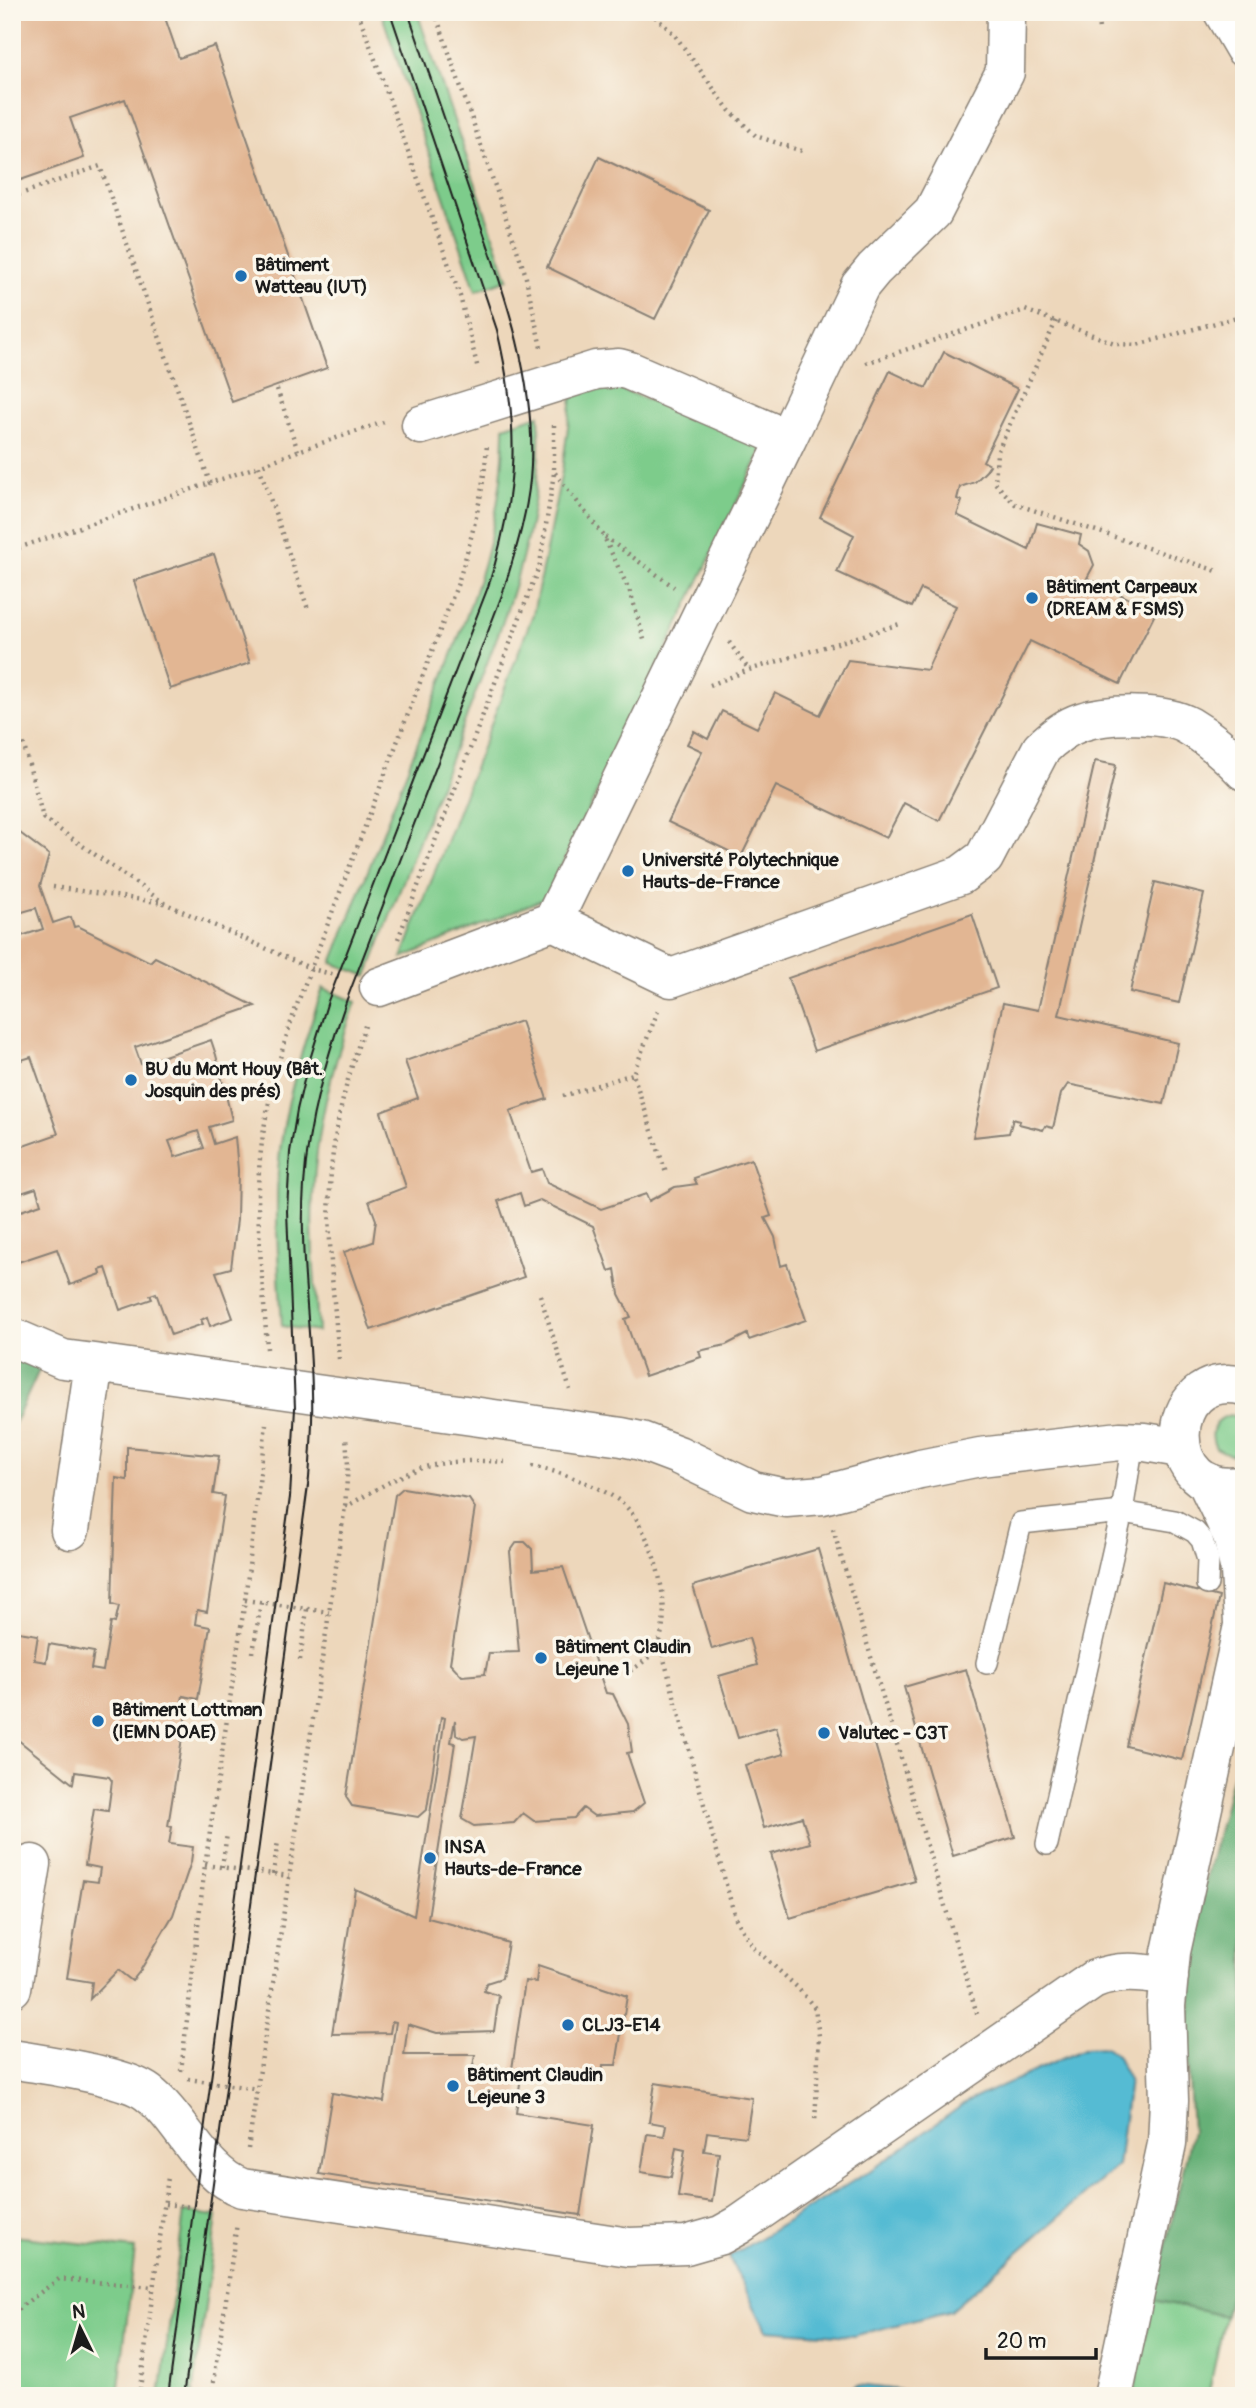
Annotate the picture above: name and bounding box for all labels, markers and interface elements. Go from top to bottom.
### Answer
place label: Bâtiment Watteau (IUT) [255,253,368,299]
marker: Bâtiment Watteau (IUT) [233,268,249,284]
place label: Bâtiment Carpeaux (DREAM & FSMS) [1046,575,1198,621]
marker: Bâtiment Carpeaux (DREAM & FSMS) [1024,590,1040,606]
place label: Université Polytechnique Hauts-de-France [642,848,839,894]
marker: Université Polytechnique Hauts-de-France [620,863,636,879]
place label: BU du Mont Houy (Bât. Josquin des prés) [145,1057,323,1103]
marker: BU du Mont Houy (Bât. Josquin des prés) [123,1072,139,1088]
place label: Bâtiment Claudin Lejeune 1 [555,1635,691,1681]
marker: Bâtiment Claudin Lejeune 1 [533,1650,549,1666]
place label: Bâtiment Lottman (IEMN DOAE) [112,1698,263,1744]
marker: Bâtiment Lottman (IEMN DOAE) [90,1713,106,1729]
place label: Valutec - C3T [838,1721,949,1745]
marker: Valutec - C3T [816,1725,832,1741]
place label: INSA Hauts-de-France [444,1835,582,1881]
marker: INSA Hauts-de-France [422,1850,438,1866]
place label: CLJ3-E14 [582,2013,661,2037]
marker: CLJ3-E14 [560,2017,576,2033]
place label: Bâtiment Claudin Lejeune 3 [467,2063,603,2109]
marker: Bâtiment Claudin Lejeune 3 [445,2078,461,2094]
north arrow [46,2292,116,2362]
text: N [71,2300,86,2325]
scale bar [986,2317,1097,2361]
text: 20 m [997,2328,1046,2355]

